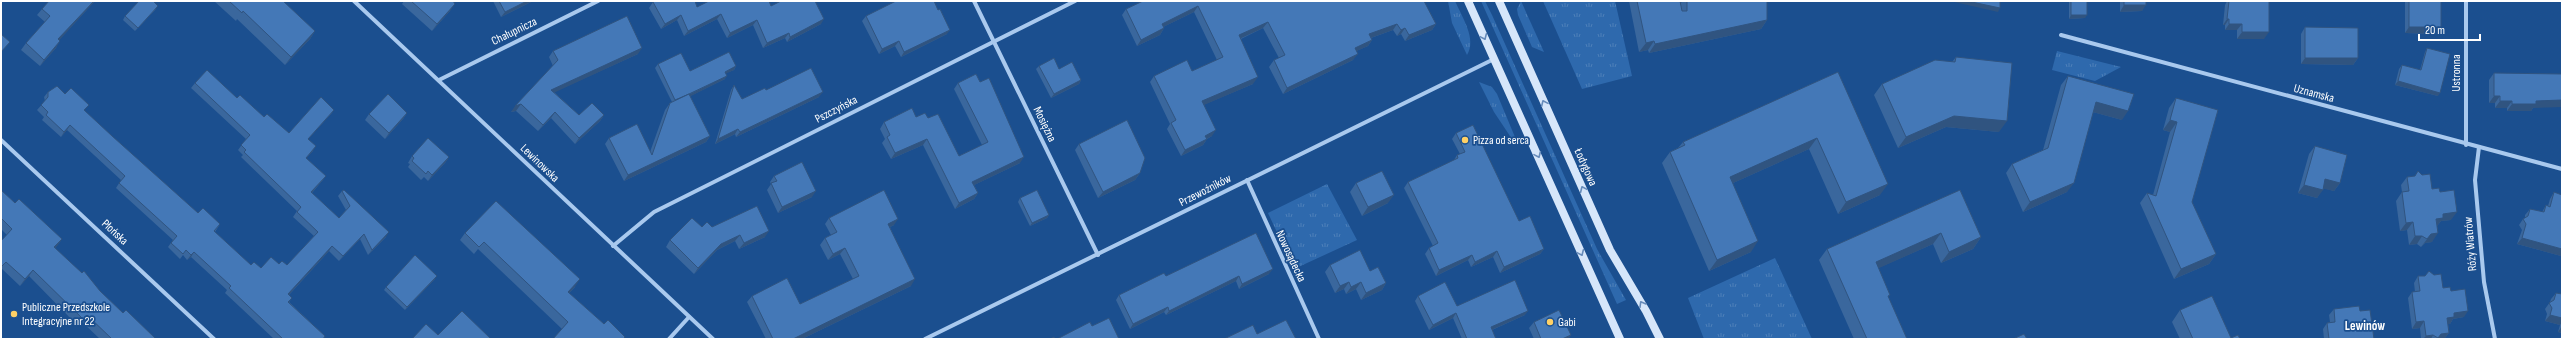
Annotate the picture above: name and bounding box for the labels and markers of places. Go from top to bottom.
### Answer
place label: Pizza od serca [1473,133,1529,148]
marker: Pizza od serca [1460,135,1470,145]
place label: Publiczne Przedszkole Integracyjne nr 22 [22,300,110,329]
marker: Publiczne Przedszkole Integracyjne nr 22 [9,309,19,319]
place label: Gabi [1558,315,1576,330]
marker: Gabi [1545,317,1555,327]

